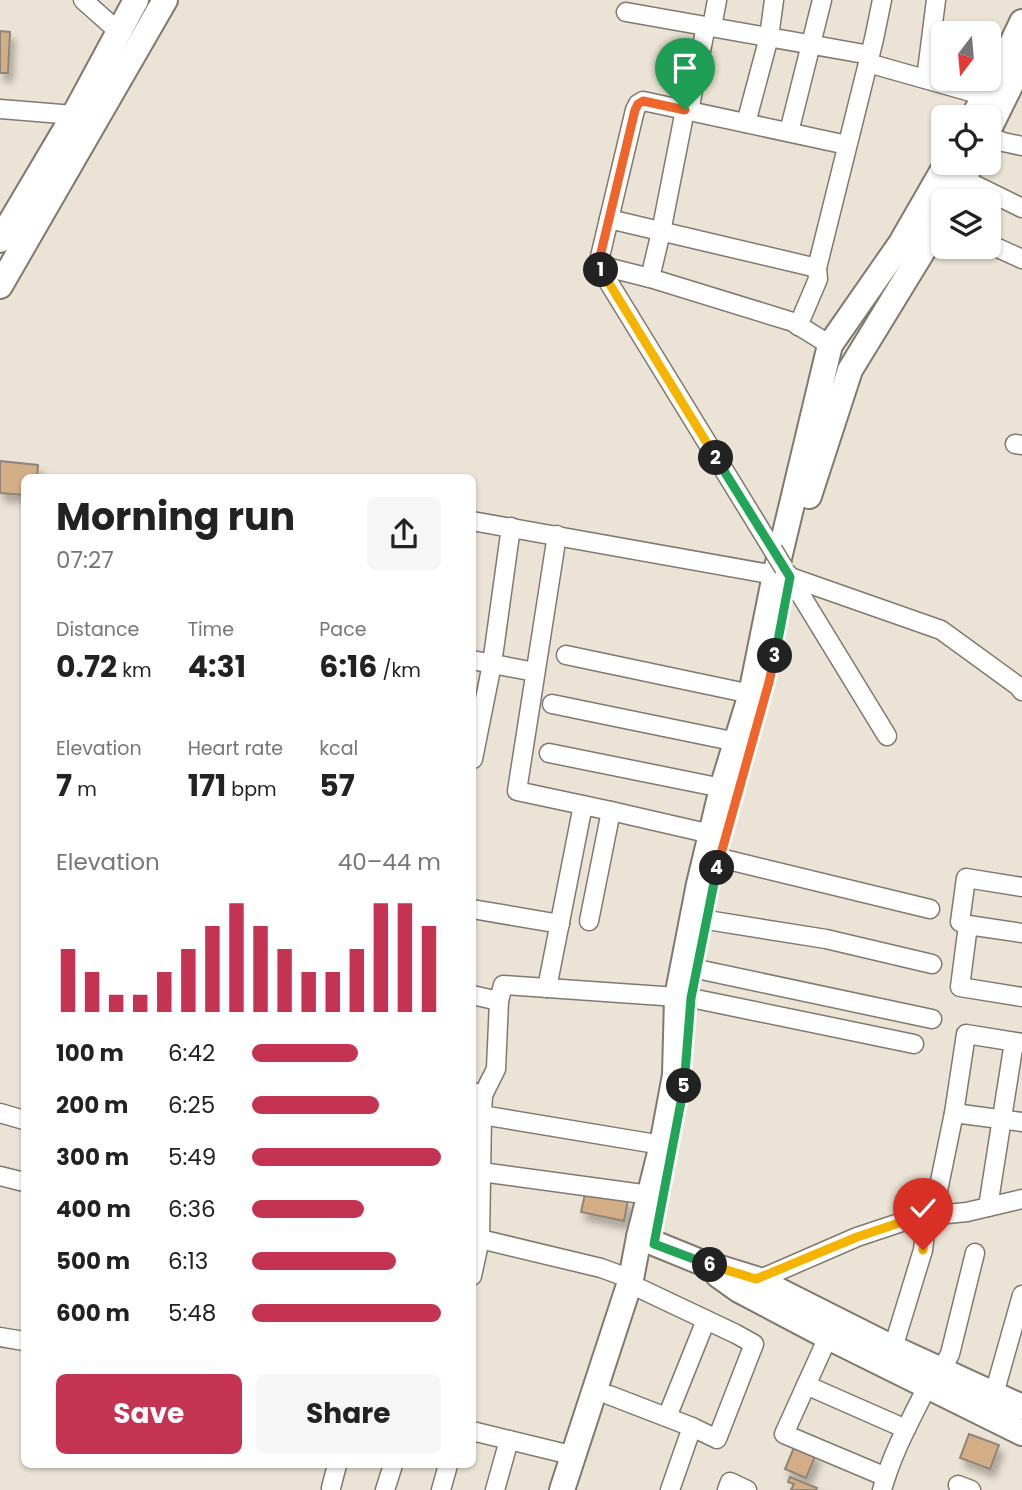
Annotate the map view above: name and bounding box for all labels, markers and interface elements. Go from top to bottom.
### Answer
north arrow [931,21,1001,91]
map controls [931,21,1001,259]
pin [655,38,715,110]
icon: arrive [666,49,704,87]
button: locate [931,105,1001,175]
button: layers [931,189,1001,259]
pin: 1 [584,252,618,288]
text: 1 [597,256,604,283]
pin: 2 [698,440,734,476]
text: 2 [710,444,721,471]
text: Morning run [56,490,295,543]
button: share [367,497,441,571]
text: 07:27 [56,544,114,576]
text: Distance [56,616,139,643]
text: Time [188,616,234,643]
text: Pace [319,616,367,643]
pin: 3 [758,638,792,674]
text: 3 [769,642,780,669]
text: 0.72 [56,645,117,688]
text: 4:31 [188,645,246,688]
text: 6:16 [319,645,377,688]
text: km [117,657,152,684]
text: /km [377,657,421,684]
text: Elevation [56,735,142,762]
text: Heart rate [188,735,283,762]
text: kcal [319,735,358,762]
text: 7 [56,764,72,807]
text: 171 [188,764,226,807]
text: 57 [319,764,355,807]
text: m [72,776,97,803]
text: bpm [226,776,277,803]
text: Elevation [56,846,160,878]
text: 40–44 m [338,846,441,878]
pin: 4 [700,850,734,886]
text: 4 [710,854,723,881]
text: 100 m [56,1037,124,1069]
text: 6:42 [168,1037,215,1069]
pin: 5 [666,1068,702,1104]
text: 5 [677,1072,690,1099]
text: 200 m [56,1089,128,1121]
text: 6:25 [168,1089,215,1121]
text: 300 m [56,1141,129,1173]
text: 5:49 [168,1141,216,1173]
pin [893,1178,953,1250]
icon: check [904,1189,942,1227]
text: 400 m [56,1193,131,1225]
text: 6:36 [168,1193,216,1225]
text: 500 m [56,1245,130,1277]
text: 6:13 [168,1245,208,1277]
pin: 6 [692,1248,728,1282]
text: 6 [703,1251,716,1278]
text: 600 m [56,1297,130,1329]
text: 5:48 [168,1297,216,1329]
button: Save [56,1374,242,1454]
button: Share [256,1374,441,1454]

